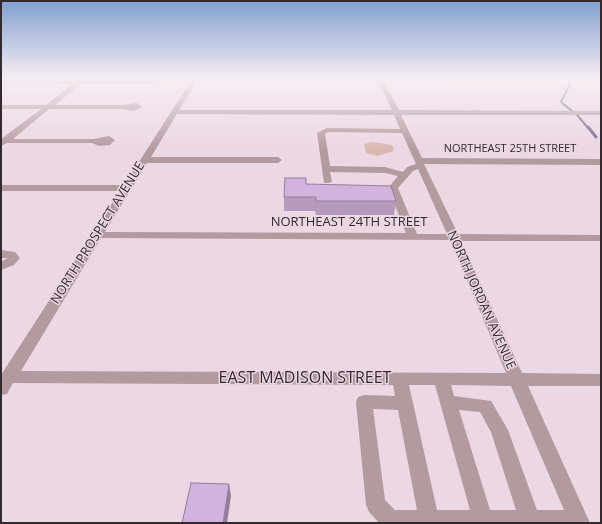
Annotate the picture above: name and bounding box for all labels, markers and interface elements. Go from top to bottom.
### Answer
street label: NORTHEAST 25TH STREET [444,142,576,156]
street label: NORTH PROSPECT AVENUE [48,159,148,307]
street label: NORTHEAST 24TH STREET [271,214,427,230]
street label: NORTH JORDAN AVENUE [443,228,519,372]
street label: EAST MADISON STREET [219,368,391,388]

